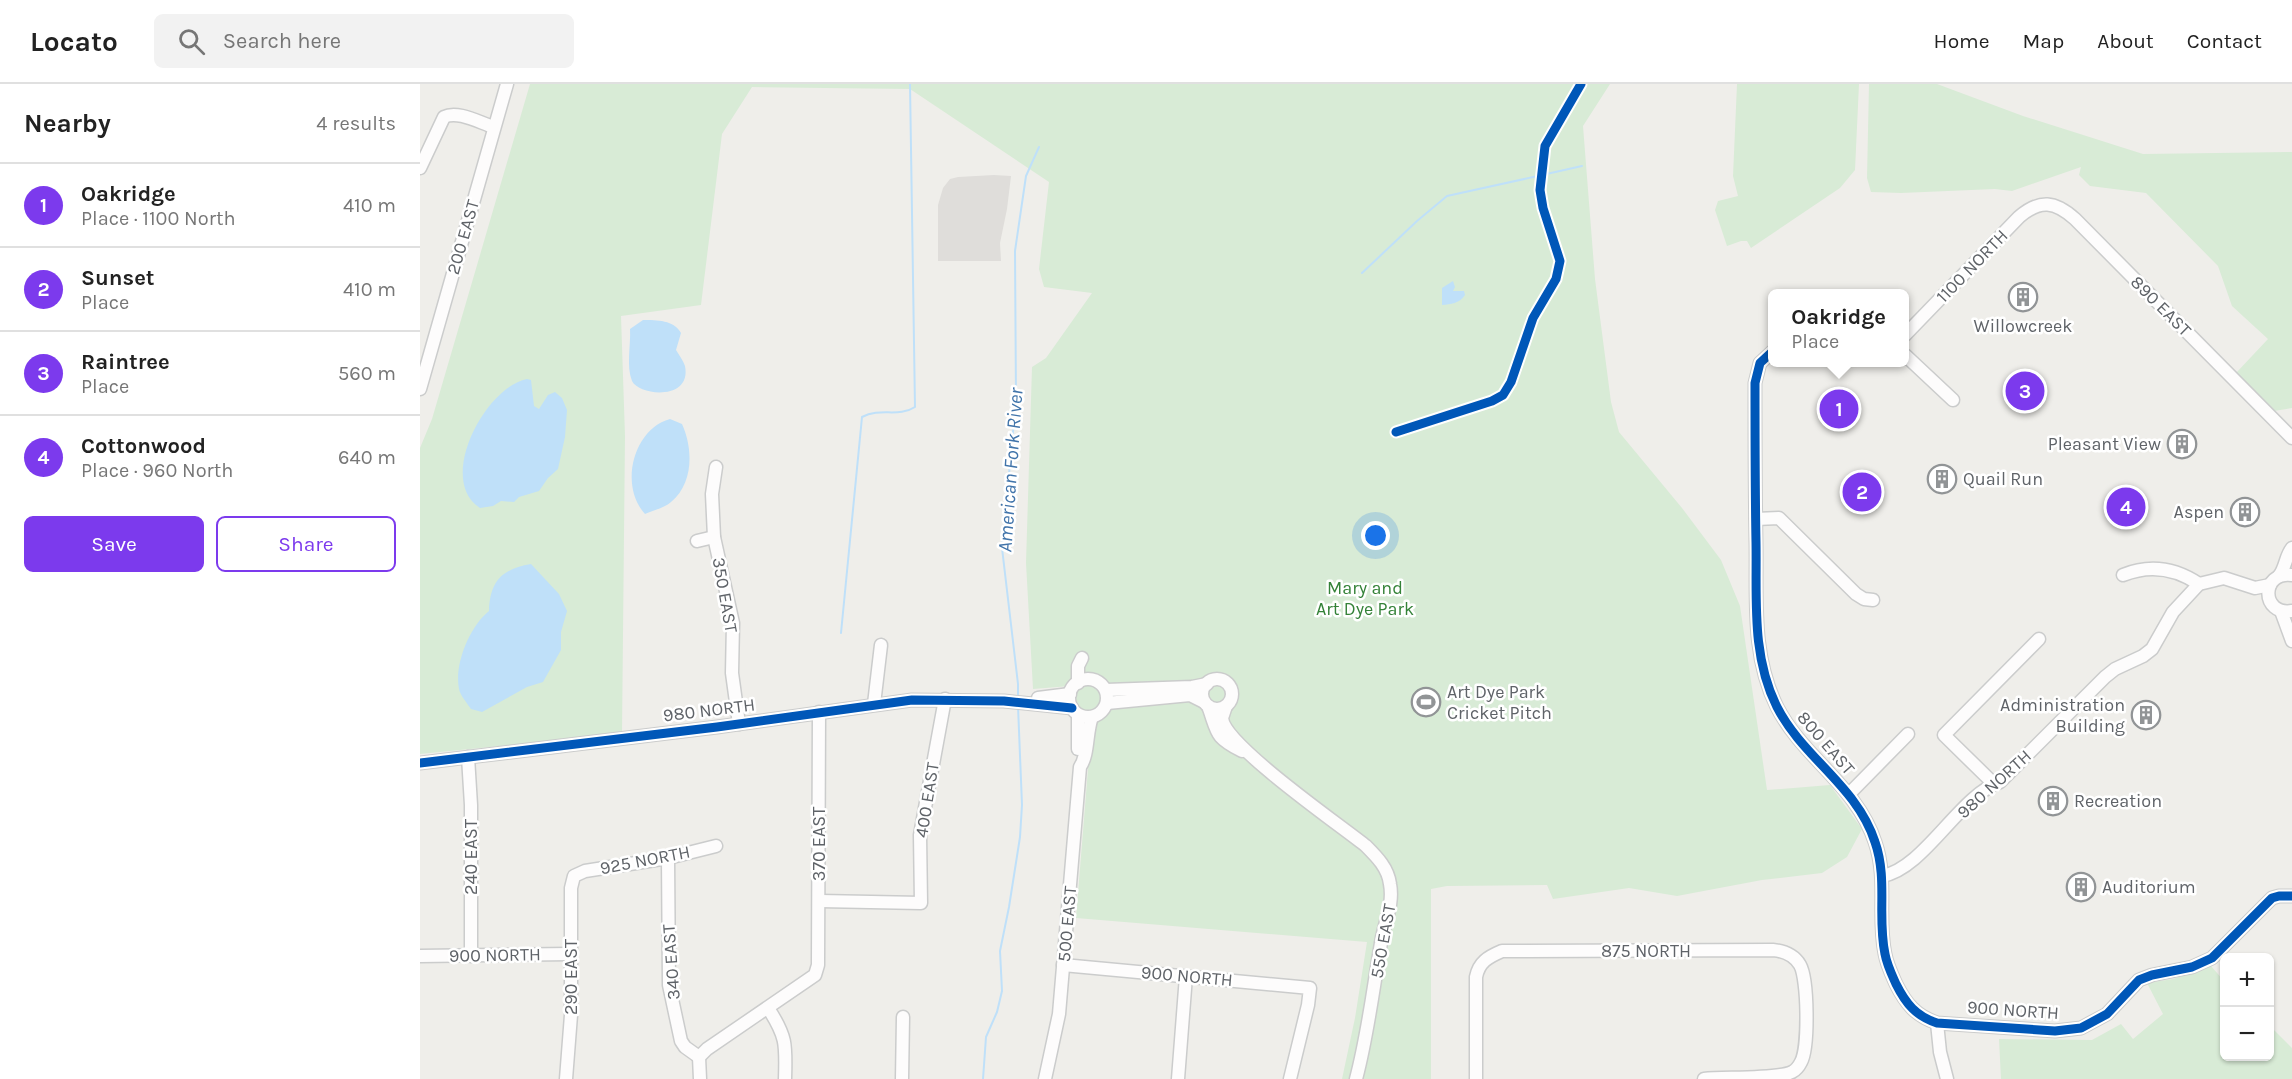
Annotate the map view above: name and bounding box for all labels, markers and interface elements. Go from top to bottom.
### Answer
search box [154,14,574,68]
text: Locato [30,25,118,58]
icon: search [175,25,208,58]
text: Search here [223,28,341,54]
text: Home [1934,29,1990,53]
text: Map [2023,29,2064,53]
text: About [2097,29,2154,53]
text: Contact [2187,29,2262,53]
text: Nearby [24,108,111,139]
text: 4 results [316,112,396,135]
text: Oakridge [81,181,176,207]
text: 1 [40,194,47,217]
text: 410 m [343,194,396,217]
street label: 200 EAST [442,197,484,277]
text: Place · 1100 North [81,207,235,230]
street label: 1100 NORTH [1932,225,2012,307]
text: Sunset [81,265,154,291]
street label: 890 EAST [2126,271,2196,341]
text: 2 [37,278,50,301]
text: 410 m [343,278,396,301]
building icon: Willowcreek [2007,281,2039,313]
popup [1768,289,1909,367]
text: Place [81,291,129,314]
text: Oakridge [1791,304,1886,330]
place label: Willowcreek [1974,315,2072,337]
text: Place [1791,330,1839,353]
text: Raintree [81,349,170,375]
text: 3 [37,362,50,385]
text: 560 m [338,362,396,385]
pin: 3 [2006,368,2044,414]
text: Place [81,375,129,398]
water label: American Fork River [993,386,1028,553]
pin: 1 [1820,386,1858,432]
building icon: Pleasant View [2166,428,2198,460]
text: Cottonwood [81,433,206,459]
place label: Pleasant View [2048,433,2161,455]
text: 4 [38,446,49,469]
text: 640 m [338,446,396,469]
text: Place · 960 North [81,459,233,482]
building icon: Quail Run [1926,463,1958,495]
place label: Quail Run [1963,468,2043,490]
pin: 2 [1842,470,1882,514]
pin: 4 [2106,484,2146,530]
building icon: Aspen [2229,496,2261,528]
place label: Aspen [2174,501,2224,523]
button: Save [24,516,204,572]
button: Share [216,516,396,572]
your location [1361,521,1390,550]
street label: 350 EAST [708,556,742,634]
park label: Mary and Art Dye Park [1316,577,1414,620]
place label: Art Dye Park Cricket Pitch [1447,681,1552,724]
sports icon: Art Dye Park Cricket Pitch [1410,686,1442,718]
street label: 980 NORTH [662,693,756,727]
place label: Administration Building [2000,694,2125,737]
building icon: Administration Building [2130,699,2162,731]
street label: 800 EAST [1792,707,1860,779]
street label: 980 NORTH [1952,745,2036,823]
street label: 400 EAST [910,761,944,839]
building icon: Recreation [2037,785,2069,817]
place label: Recreation [2074,790,2162,812]
street label: 370 EAST [808,807,830,881]
street label: 240 EAST [460,819,482,895]
street label: 925 NORTH [598,840,692,880]
building icon: Auditorium [2065,871,2097,903]
place label: Auditorium [2102,876,2195,898]
street label: 500 EAST [1053,885,1081,963]
street label: 550 EAST [1366,902,1400,980]
street label: 340 EAST [657,923,685,1001]
street label: 290 EAST [560,939,582,1015]
street label: 875 NORTH [1601,940,1691,962]
street label: 900 NORTH [449,943,541,967]
map controls [2220,953,2274,1061]
button: + [2220,953,2274,1007]
street label: 900 NORTH [1140,961,1234,991]
street label: 900 NORTH [1966,996,2060,1024]
button: − [2220,1007,2274,1061]

